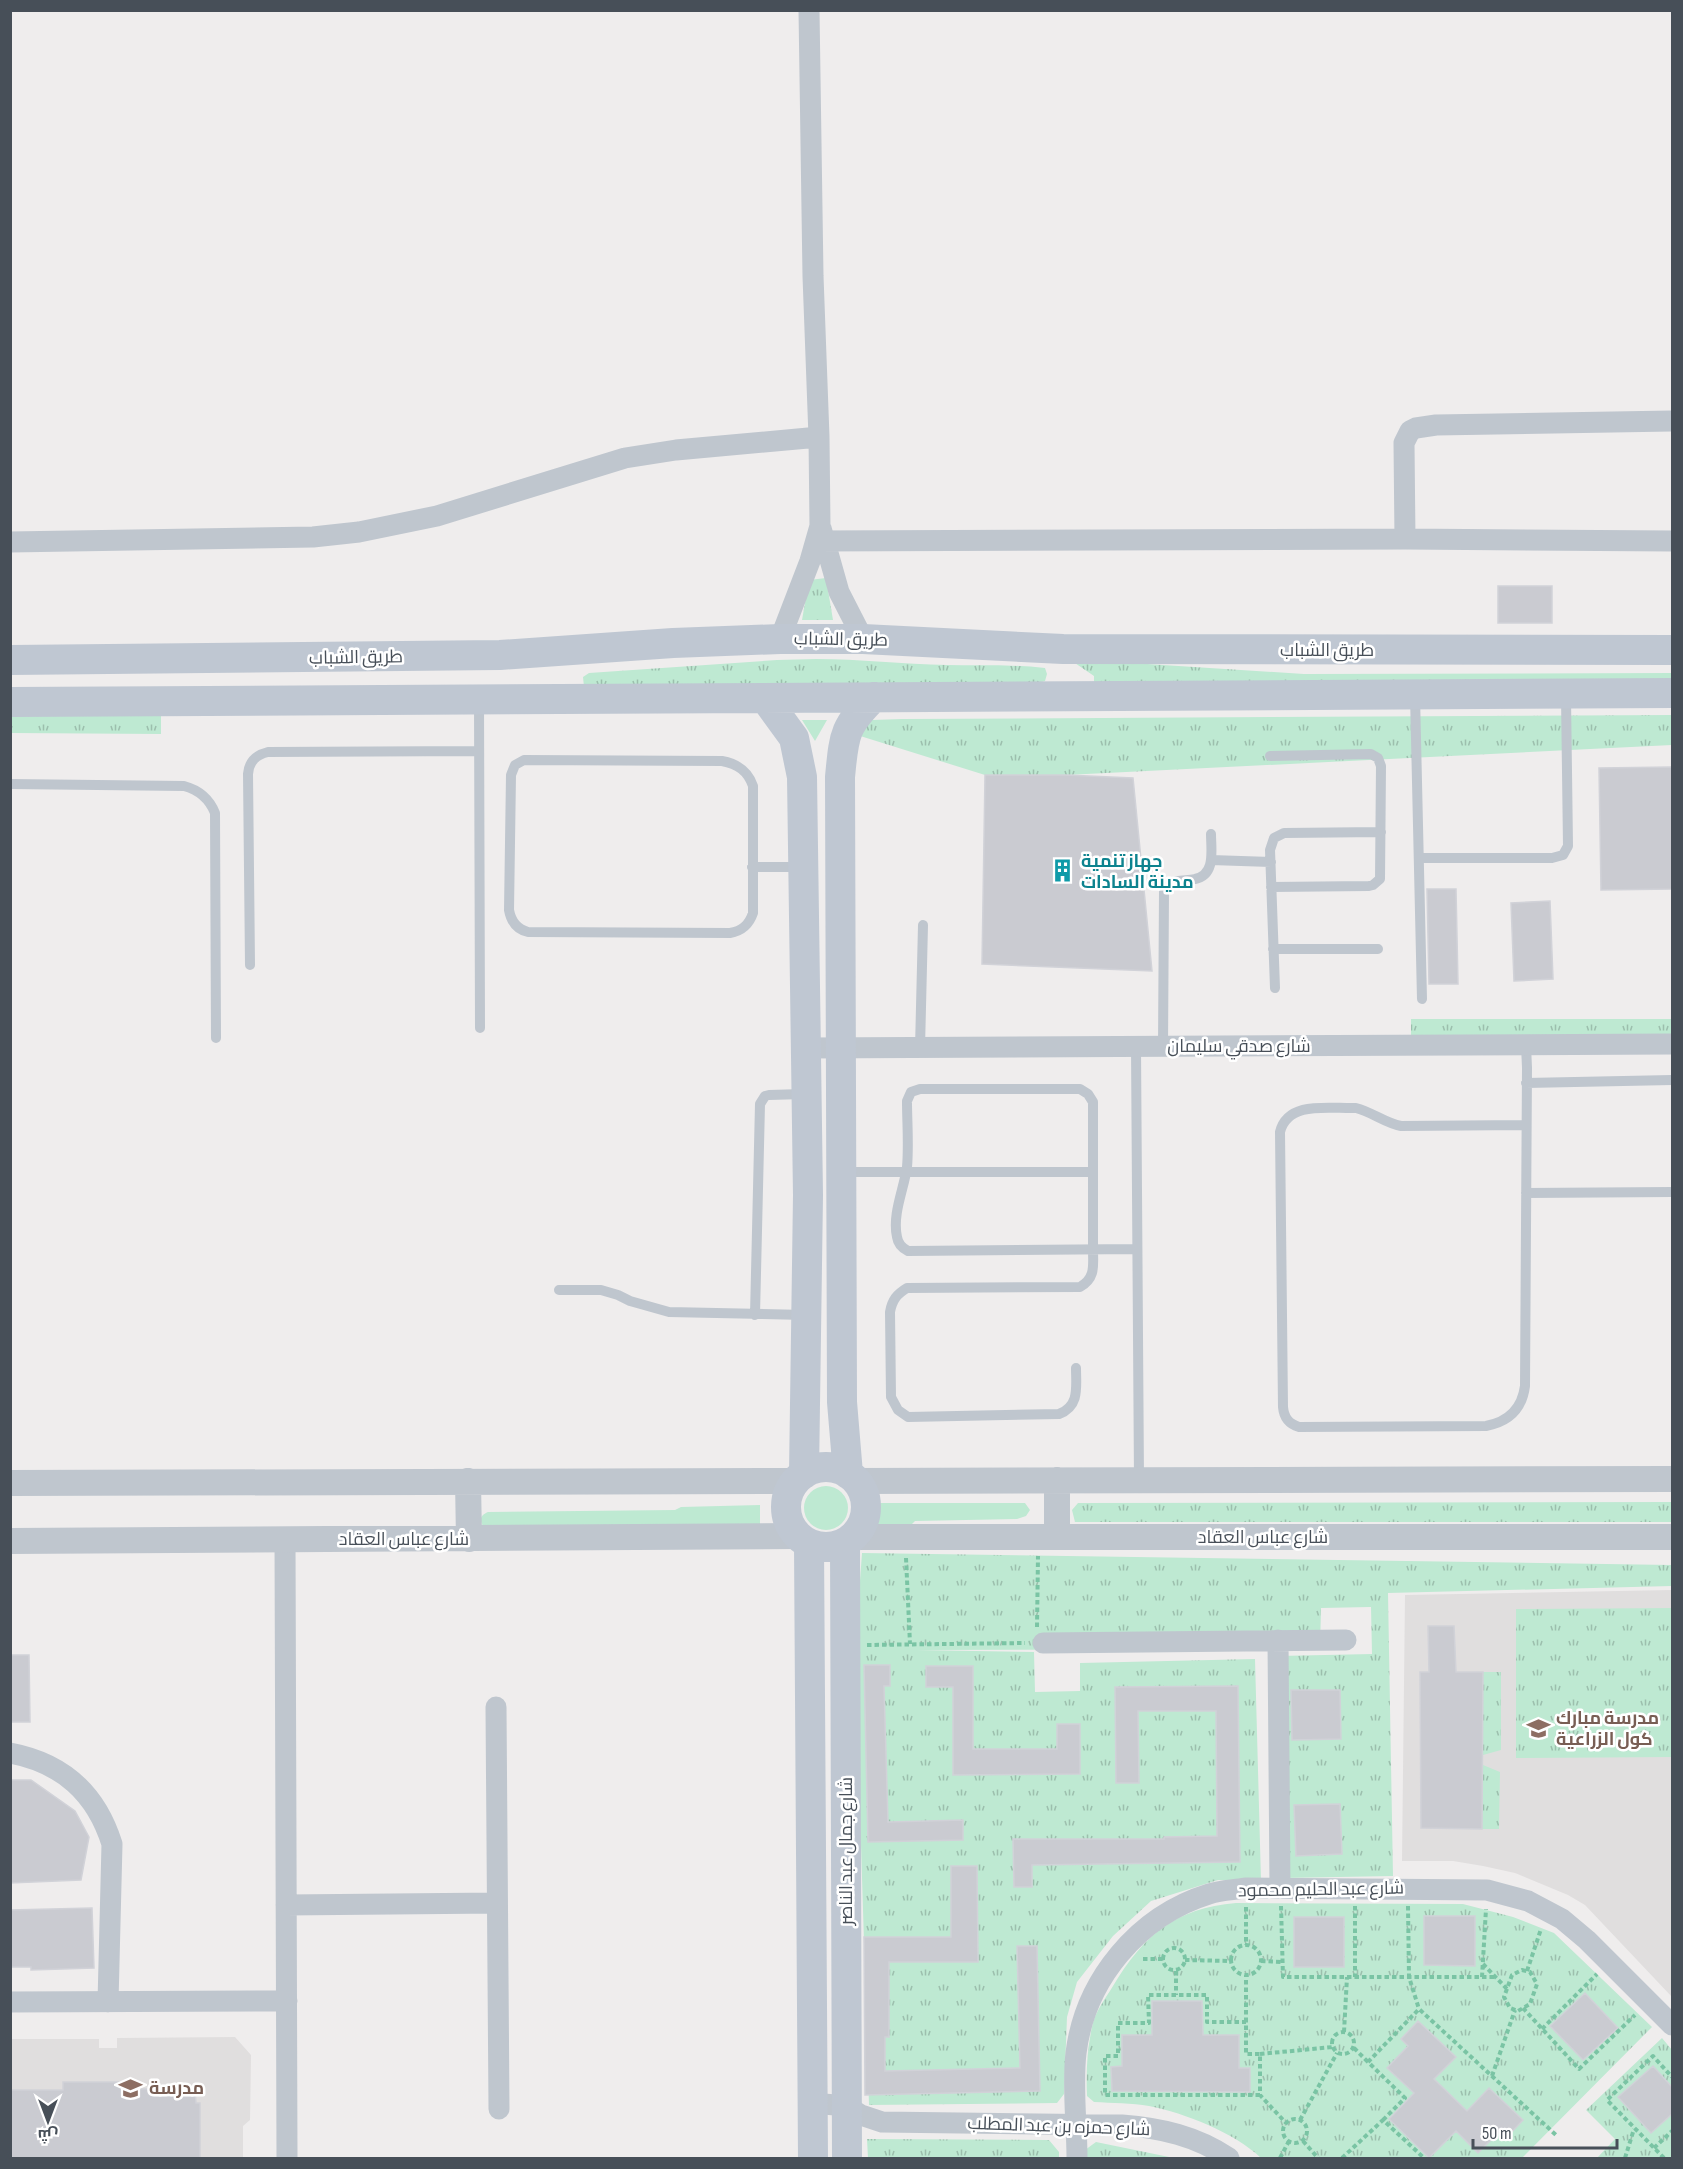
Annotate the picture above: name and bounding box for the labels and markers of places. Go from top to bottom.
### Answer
place label: جهاز تنمية مدينة السادات [1081,851,1194,893]
building icon: جهاز تنمية مدينة السادات [1050,858,1076,884]
place label: مدرسة مبارك كول الزراعية [1556,1708,1659,1750]
school or university icon: مدرسة مبارك كول الزراعية [1525,1715,1551,1741]
school or university icon: مدرسة [118,2075,144,2101]
place label: مدرسة [149,2078,204,2099]

